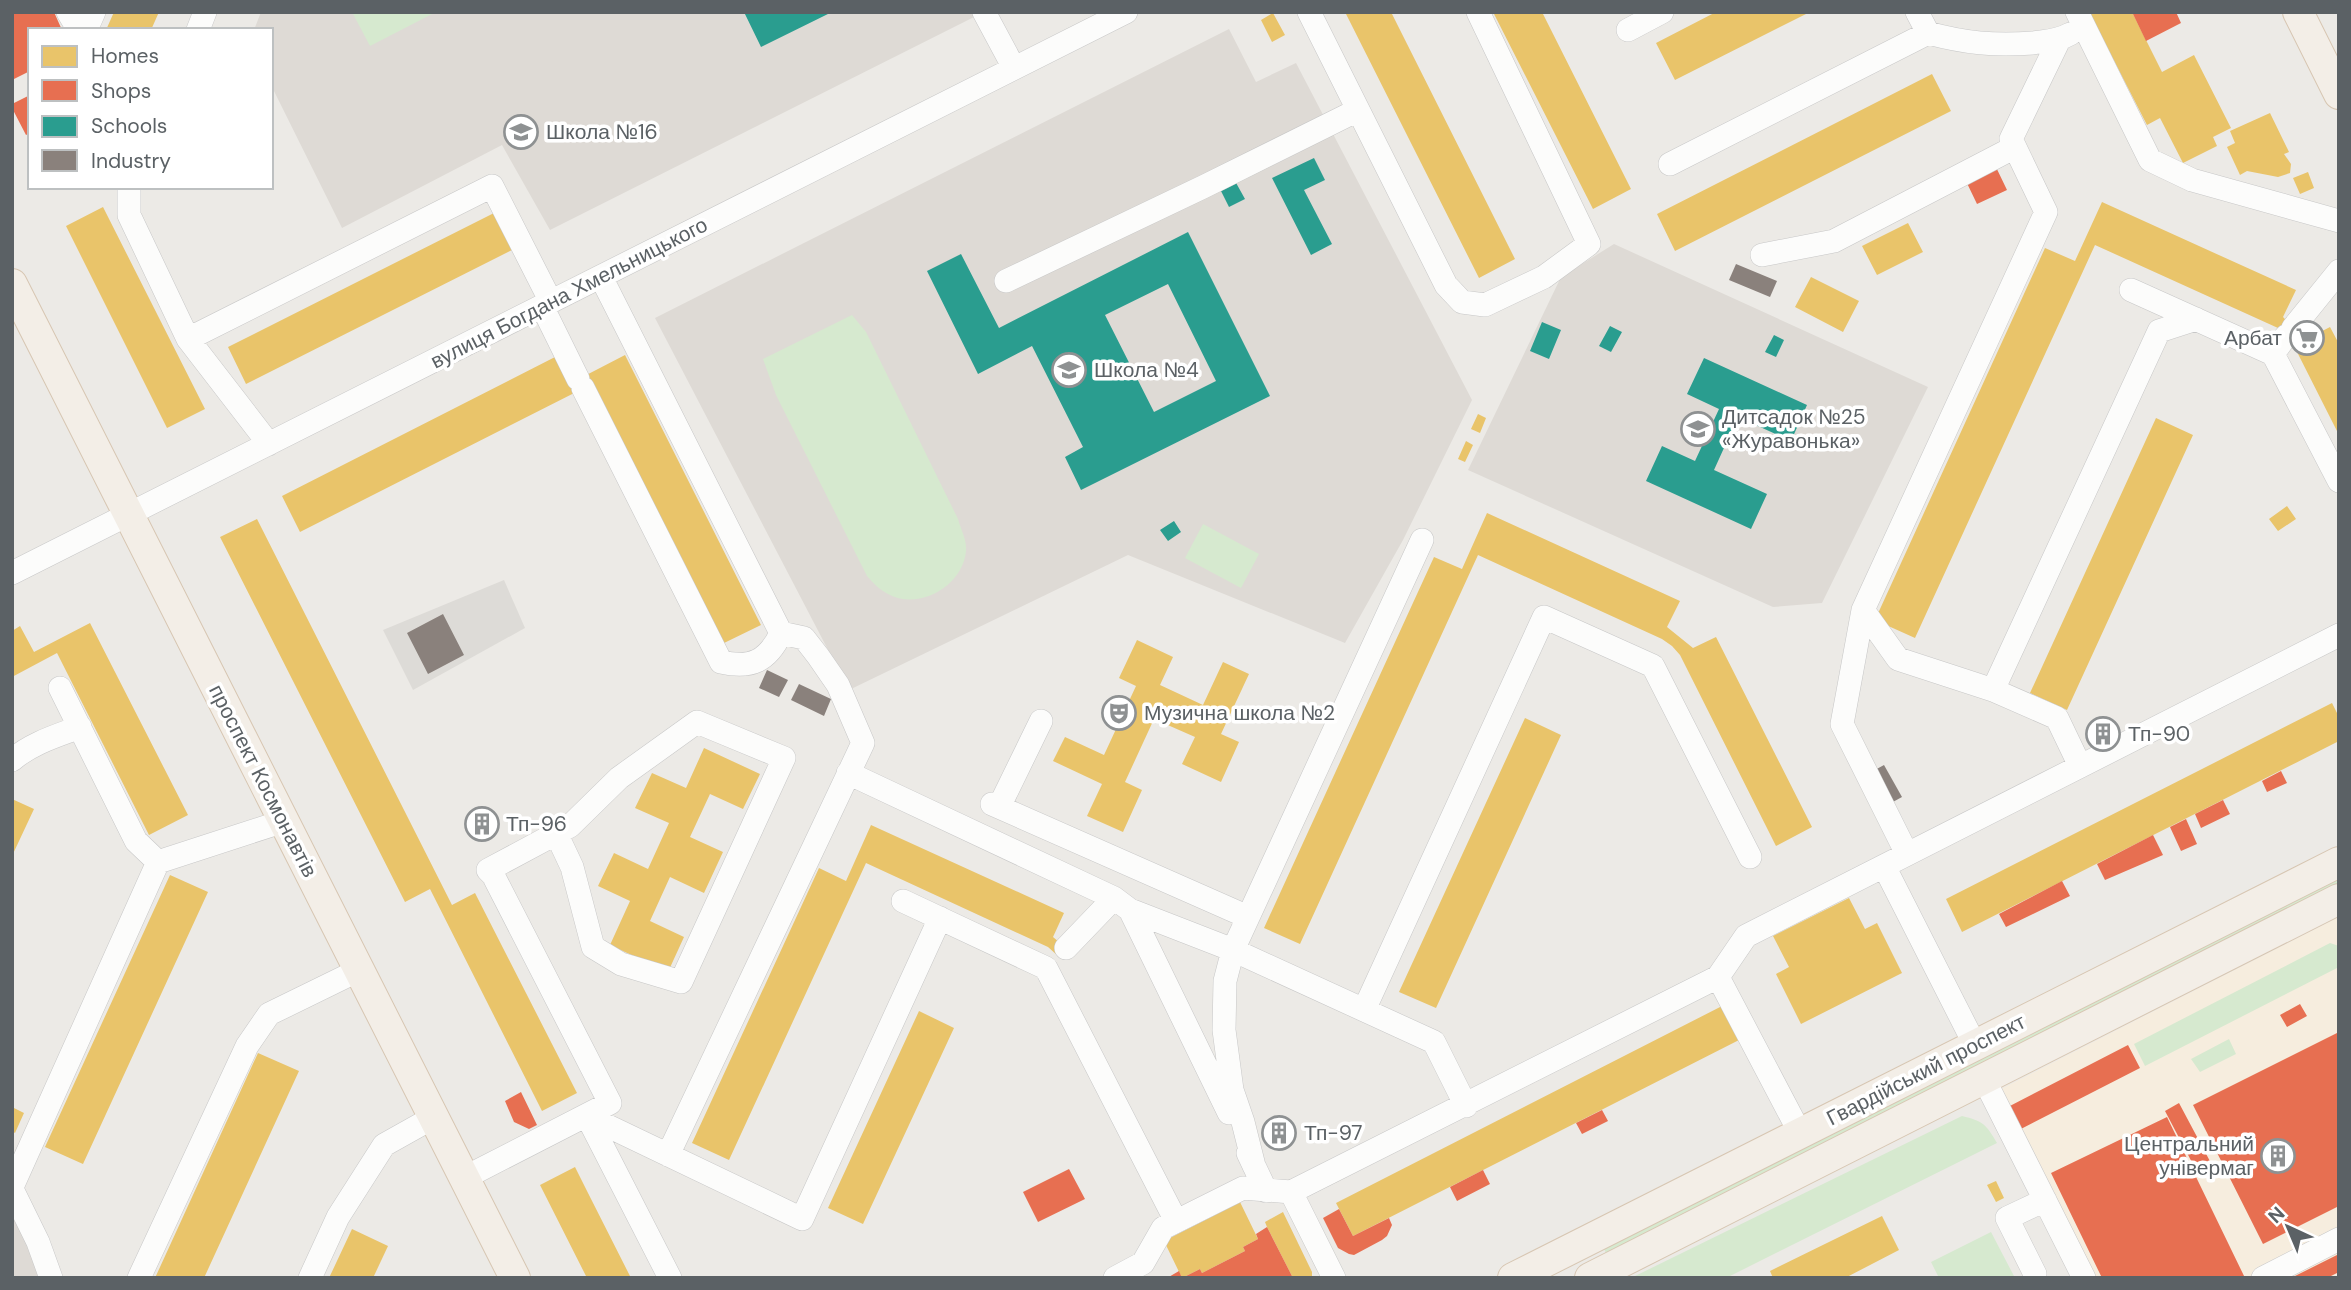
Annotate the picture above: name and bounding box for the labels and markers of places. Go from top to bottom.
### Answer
school or university icon: Школа №16 [502,113,540,151]
place label: Школа №16 [546,118,658,146]
supermarket icon: Арбат [2288,319,2326,357]
place label: Арбат [2224,324,2282,352]
school or university icon: Школа №4 [1050,351,1088,389]
place label: Школа №4 [1094,356,1199,384]
place label: Дитсадок №25 «Журавонька» [1722,403,1866,455]
school or university icon: Дитсадок №25 «Журавонька» [1679,410,1717,448]
theatre icon: Музична школа №2 [1100,694,1138,732]
place label: Музична школа №2 [1144,699,1335,727]
building icon: Тп-90 [2084,715,2122,753]
place label: Тп-90 [2128,720,2190,748]
building icon: Тп-96 [463,805,501,843]
place label: Тп-96 [506,810,567,838]
building icon: Тп-97 [1260,1114,1298,1152]
place label: Тп-97 [1304,1119,1363,1147]
place label: Центральний універмаг [2124,1130,2254,1182]
building icon: Центральний універмаг [2259,1137,2297,1175]

